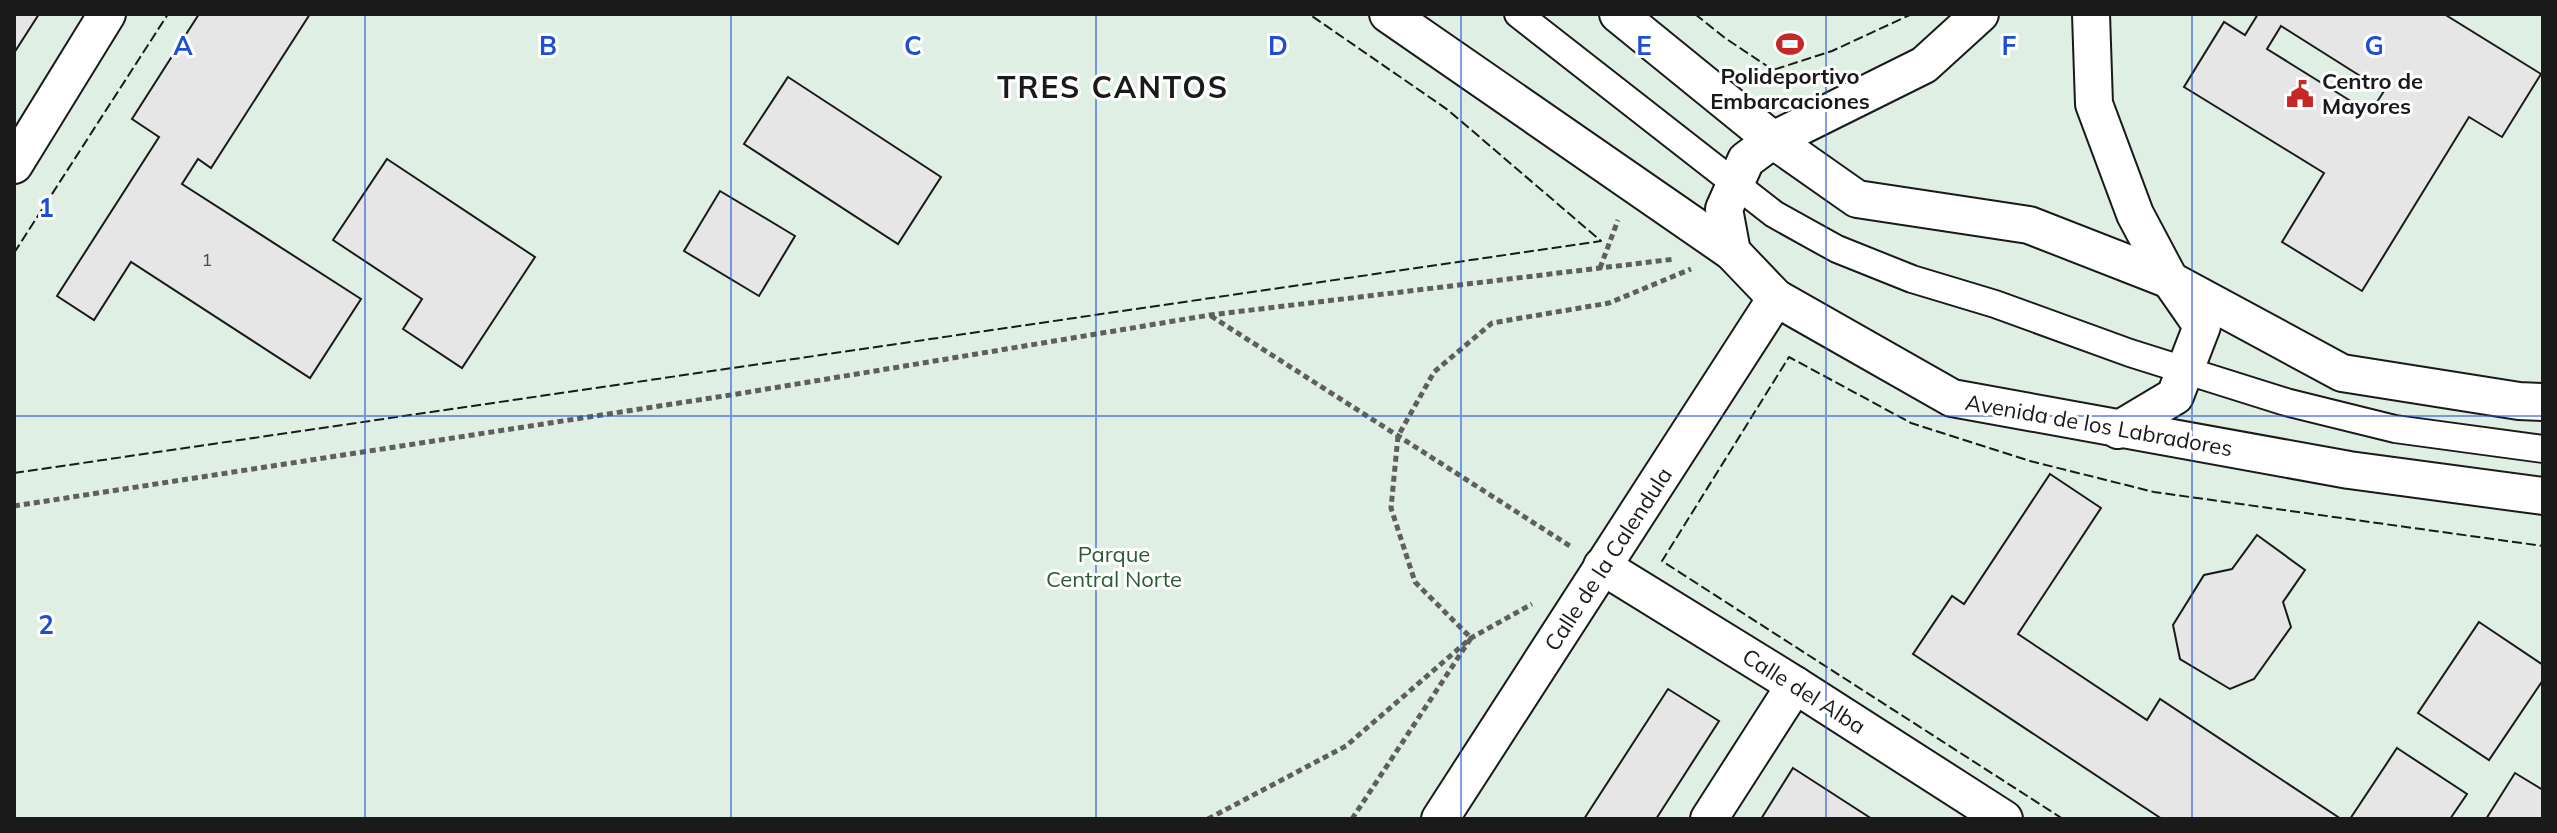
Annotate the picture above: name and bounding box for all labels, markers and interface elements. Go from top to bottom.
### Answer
text: A [173,29,193,62]
text: B [539,29,557,62]
text: C [904,29,922,62]
text: D [1268,29,1288,62]
text: E [1636,29,1652,62]
sports icon: Polideportivo Embarcaciones [1775,29,1805,59]
text: F [2002,29,2017,62]
text: G [2364,29,2384,62]
place label: Polideportivo Embarcaciones [1710,62,1870,115]
place label: Centro de Mayores [2322,67,2423,120]
district label: TRES CANTOS [997,68,1229,106]
public building icon: Centro de Mayores [2285,79,2315,109]
text: 1 [38,191,54,224]
house number: 1 [202,248,212,271]
street label: Avenida de los Labradores [1963,388,2235,462]
street label: Calle de la Calendula [1538,462,1678,656]
park label: Parque Central Norte [1046,540,1182,593]
text: 2 [38,608,54,641]
street label: Calle del Alba [1737,642,1871,740]

